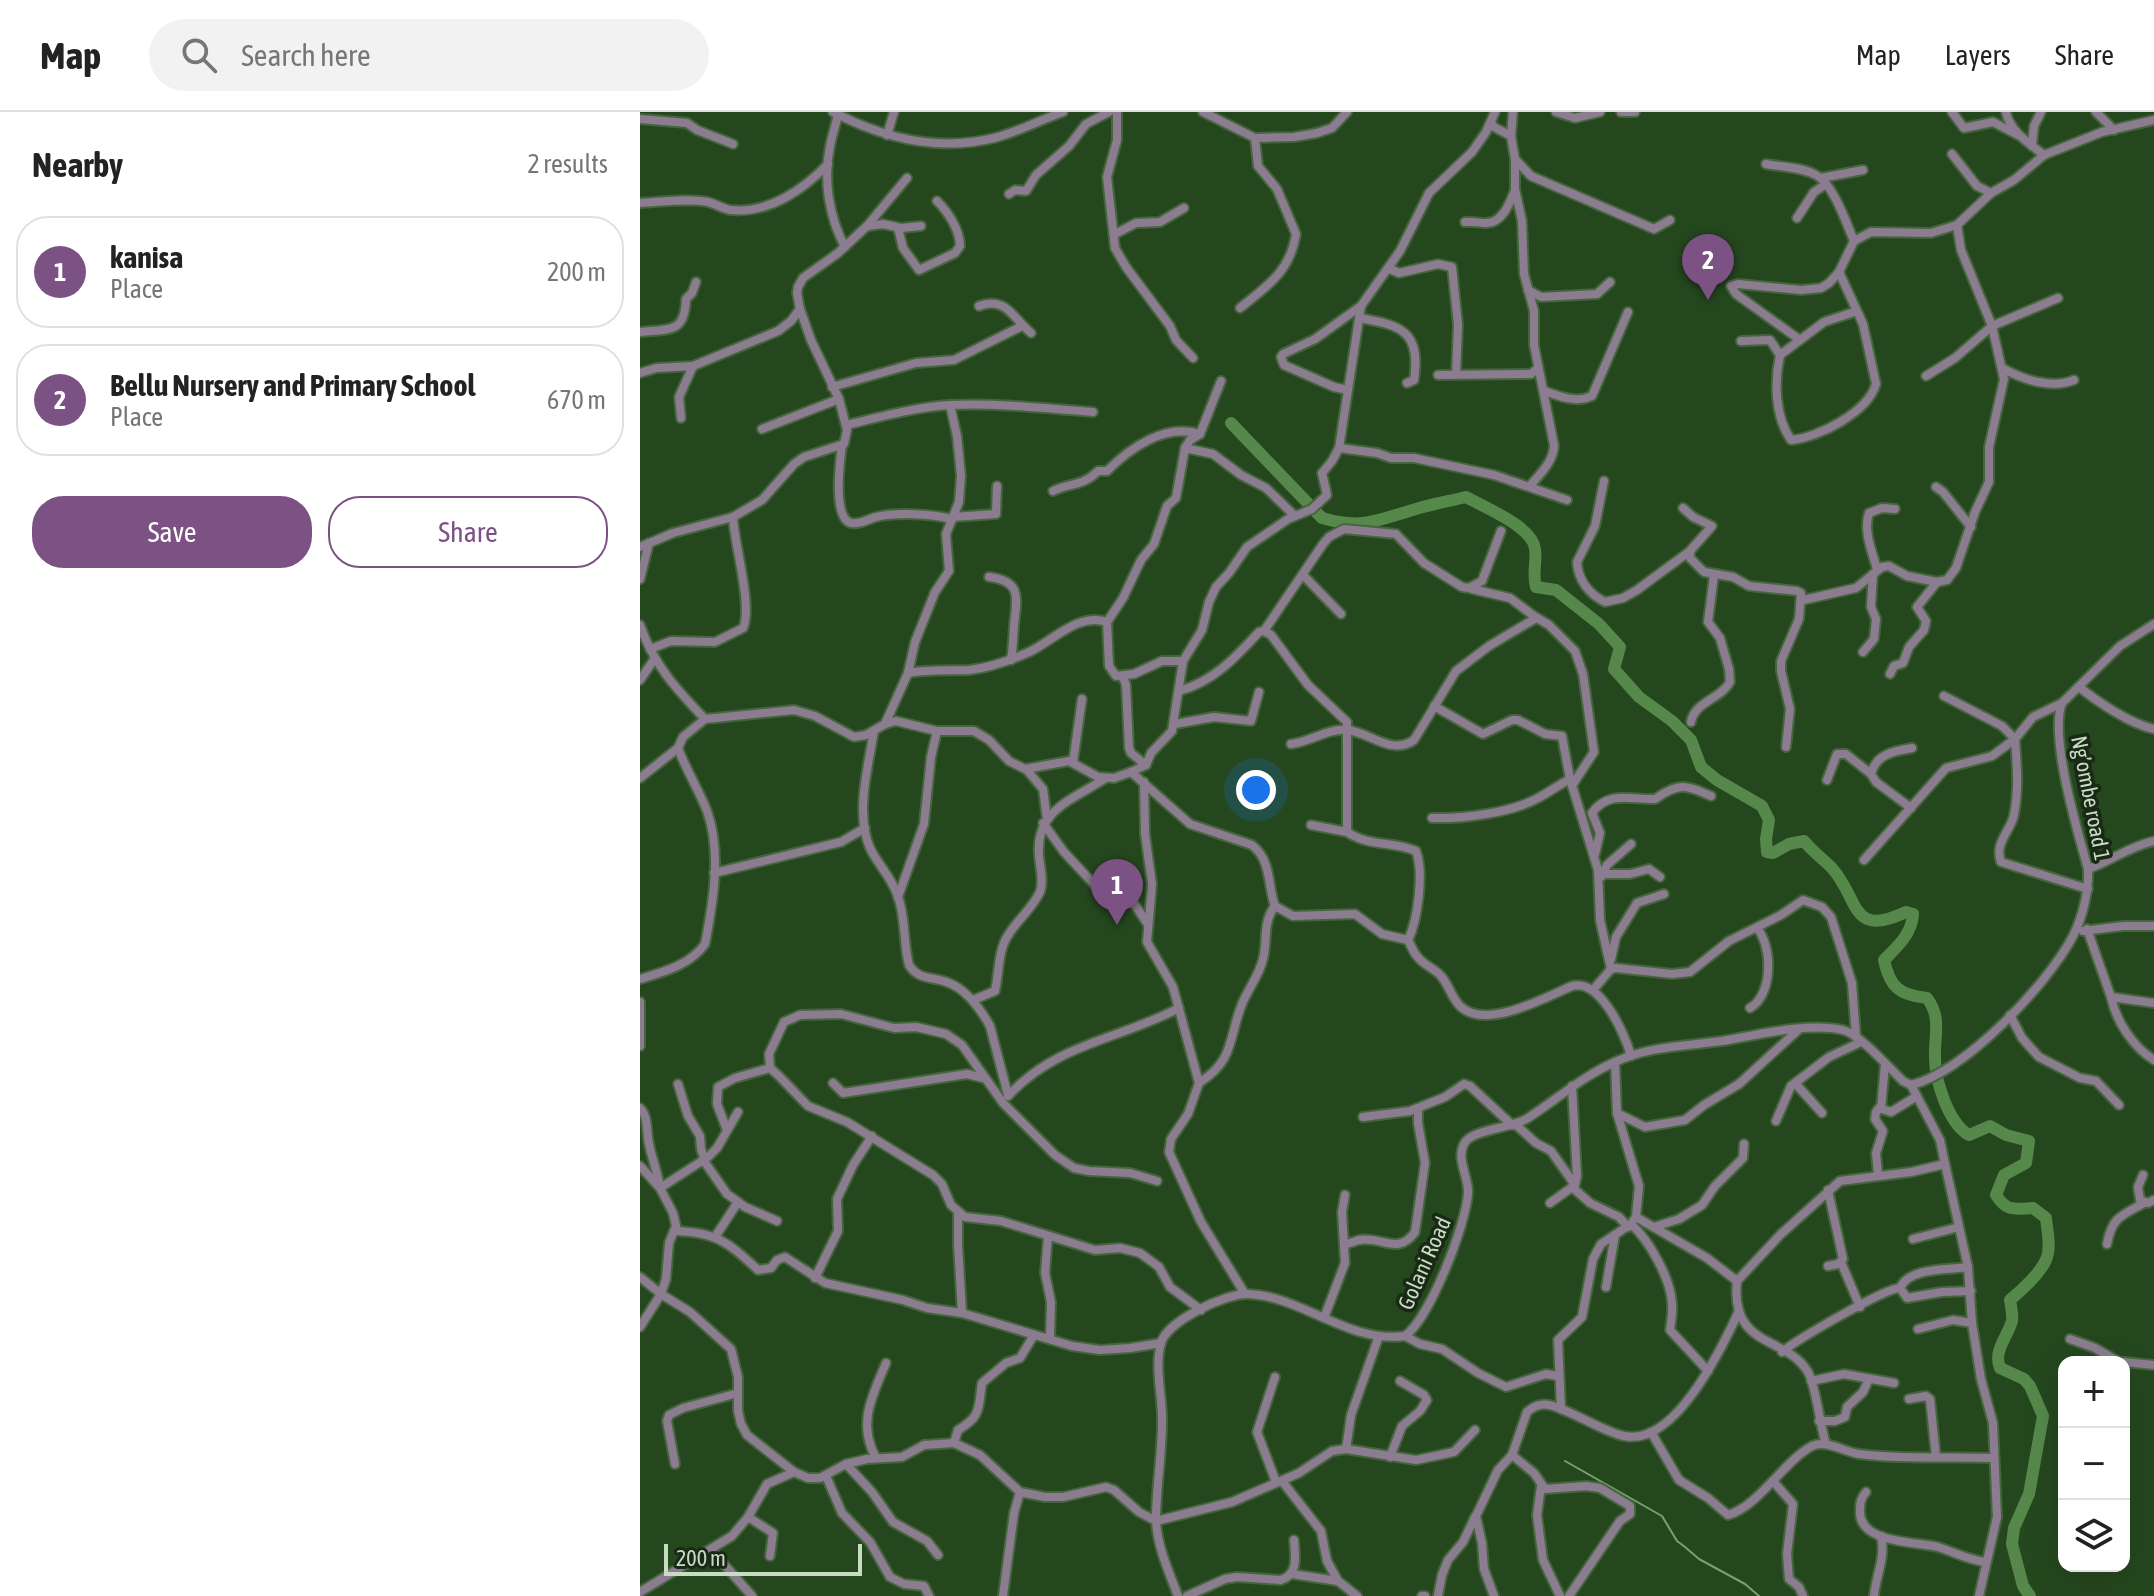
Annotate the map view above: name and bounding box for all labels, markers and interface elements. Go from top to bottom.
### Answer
search box [149,19,709,91]
icon: search [177,33,221,77]
text: Map [40,34,101,77]
text: Search here [241,38,371,72]
text: Map [1856,39,1901,71]
text: Layers [1945,39,2011,71]
text: Share [2055,39,2114,71]
text: Nearby [32,145,123,184]
text: 2 results [527,149,608,179]
pin: 2 [1682,234,1734,300]
text: kanisa [110,240,183,274]
text: 1 [54,257,66,287]
text: 200 m [547,257,606,287]
text: Place [110,274,163,304]
text: Bellu Nursery and Primary School [110,368,475,402]
text: 2 [54,385,66,415]
text: 670 m [547,385,606,415]
text: Place [110,402,163,432]
button: Save [32,496,312,568]
button: Share [328,496,608,568]
street label: Ng’ombe road 1 [2066,733,2116,863]
your location [1236,770,1276,810]
pin: 1 [1091,859,1143,925]
street label: Golani Road [1392,1213,1456,1313]
map controls [2058,1356,2130,1572]
button: + [2058,1356,2130,1428]
button: − [2058,1428,2130,1500]
button: layers [2058,1500,2130,1572]
scale bar [664,1540,862,1576]
text: 200 m [676,1545,726,1571]

